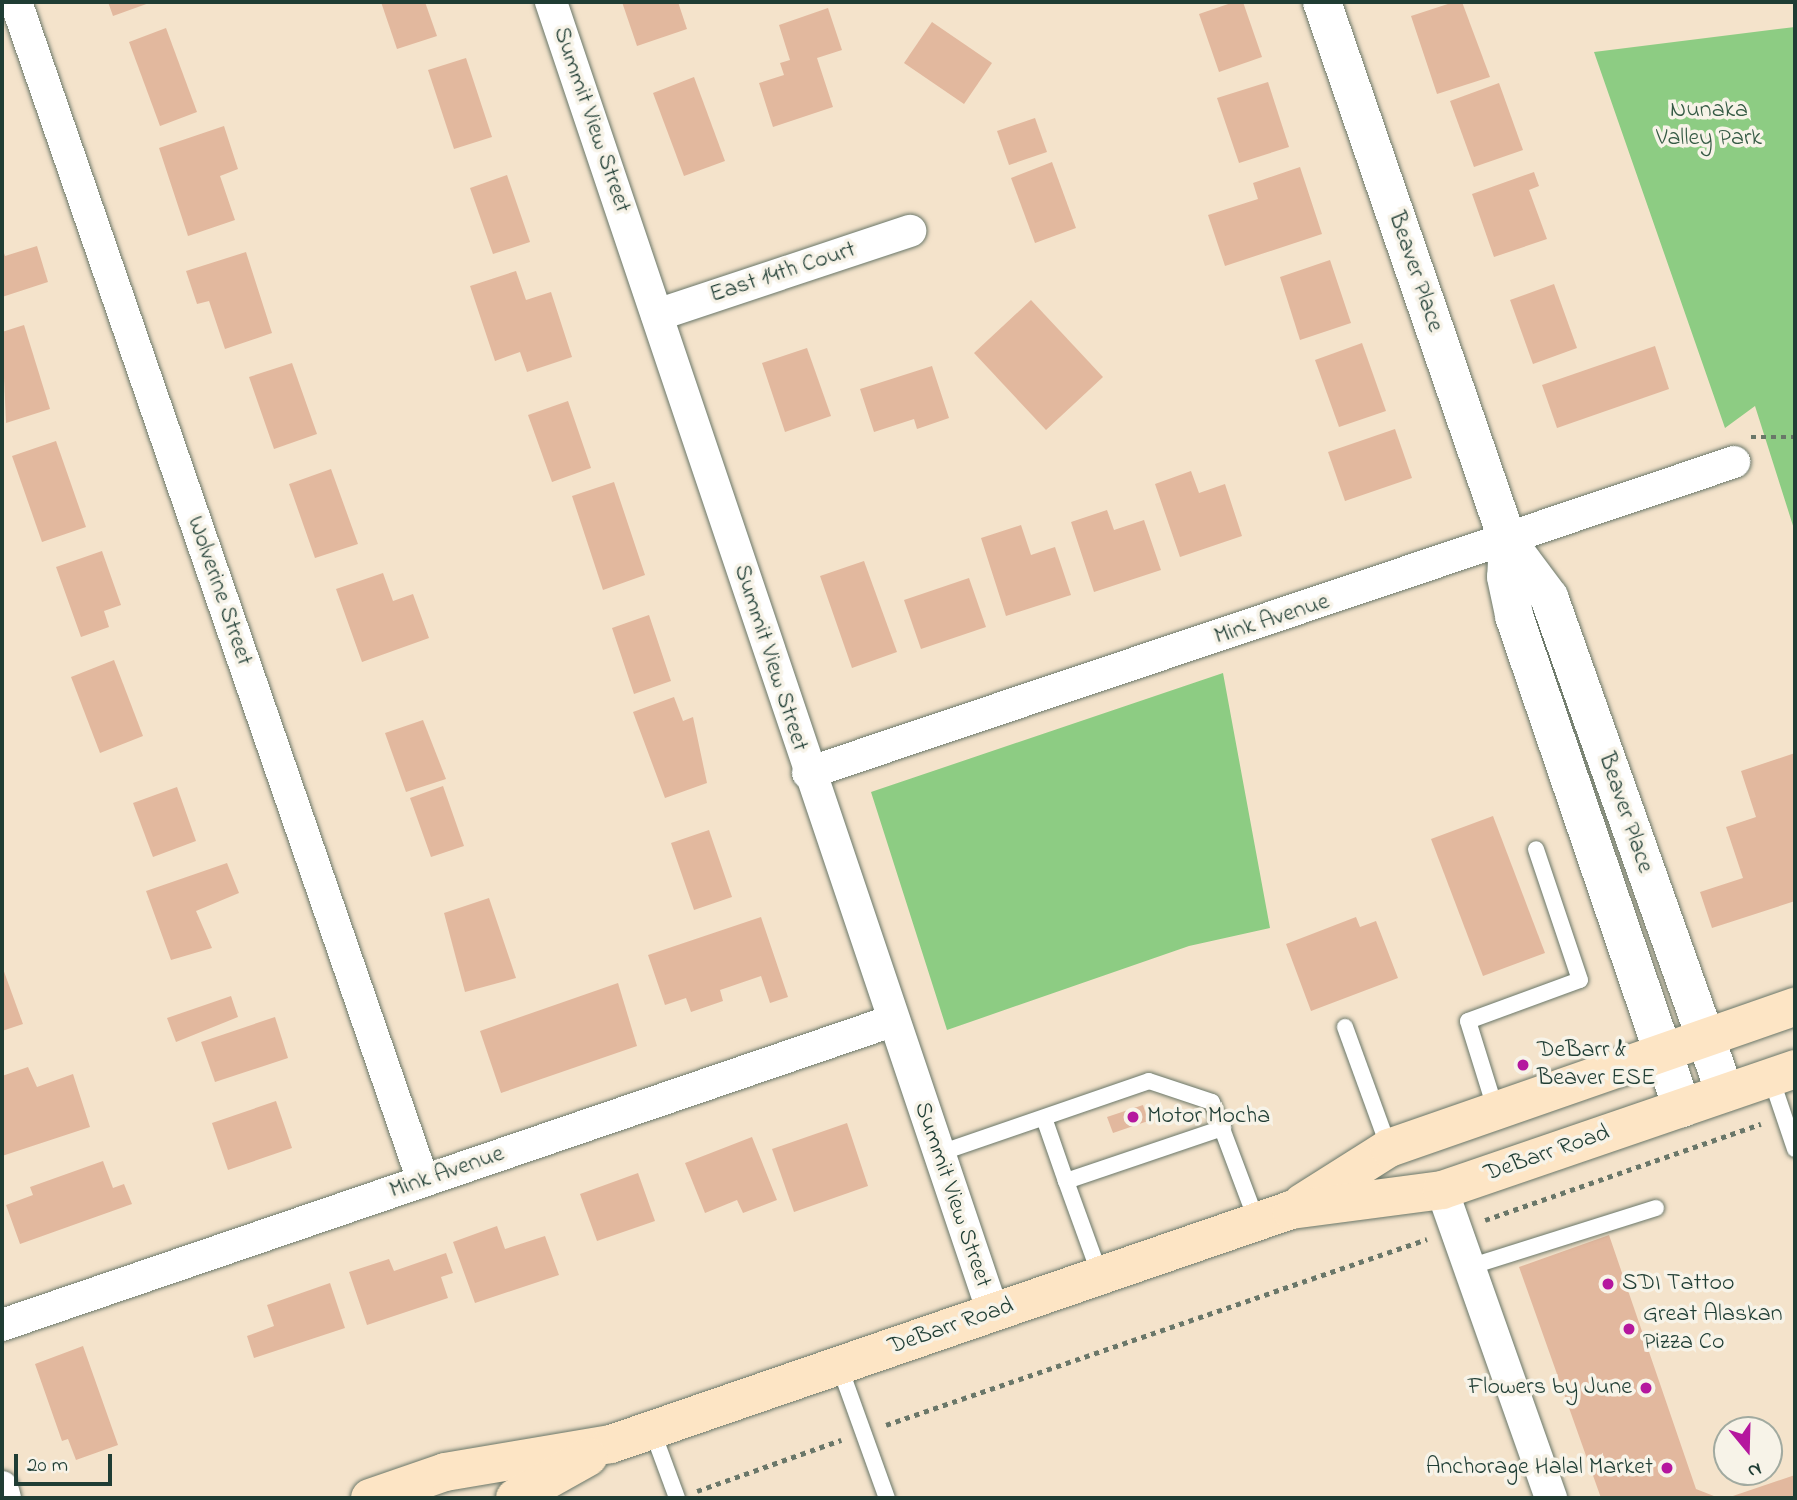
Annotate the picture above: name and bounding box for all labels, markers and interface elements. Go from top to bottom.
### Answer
street label: Summit View Street [546,23,636,217]
park label: Nunaka Valley Park [1656,97,1762,153]
street label: Beaver Place [1381,208,1449,336]
street label: East 14th Court [706,236,860,310]
street label: Wolverine Street [180,513,258,669]
street label: Summit View Street [726,561,814,755]
street label: Mink Avenue [1211,588,1333,652]
street label: Beaver Place [1591,749,1659,877]
place label: DeBarr & Beaver ESE [1537,1037,1656,1093]
marker: DeBarr & Beaver ESE [1515,1057,1531,1073]
street label: Summit View Street [907,1098,997,1292]
place label: Motor Mocha [1147,1103,1270,1131]
marker: Motor Mocha [1125,1109,1141,1125]
street label: DeBarr Road [1481,1119,1613,1189]
street label: Mink Avenue [386,1140,508,1206]
place label: SDI Tattoo [1622,1270,1734,1298]
marker: SDI Tattoo [1600,1276,1616,1292]
street label: DeBarr Road [885,1292,1017,1362]
place label: Great Alaskan Pizza Co [1643,1301,1783,1357]
marker: Great Alaskan Pizza Co [1621,1321,1637,1337]
place label: Flowers by June [1468,1374,1632,1402]
marker: Flowers by June [1638,1380,1654,1396]
north arrow [1713,1416,1783,1486]
scale bar [18,1440,116,1484]
text: 20 m [27,1451,68,1481]
place label: Anchorage Halal Market [1426,1454,1653,1482]
text: N [1744,1455,1765,1484]
marker: Anchorage Halal Market [1659,1460,1675,1476]

